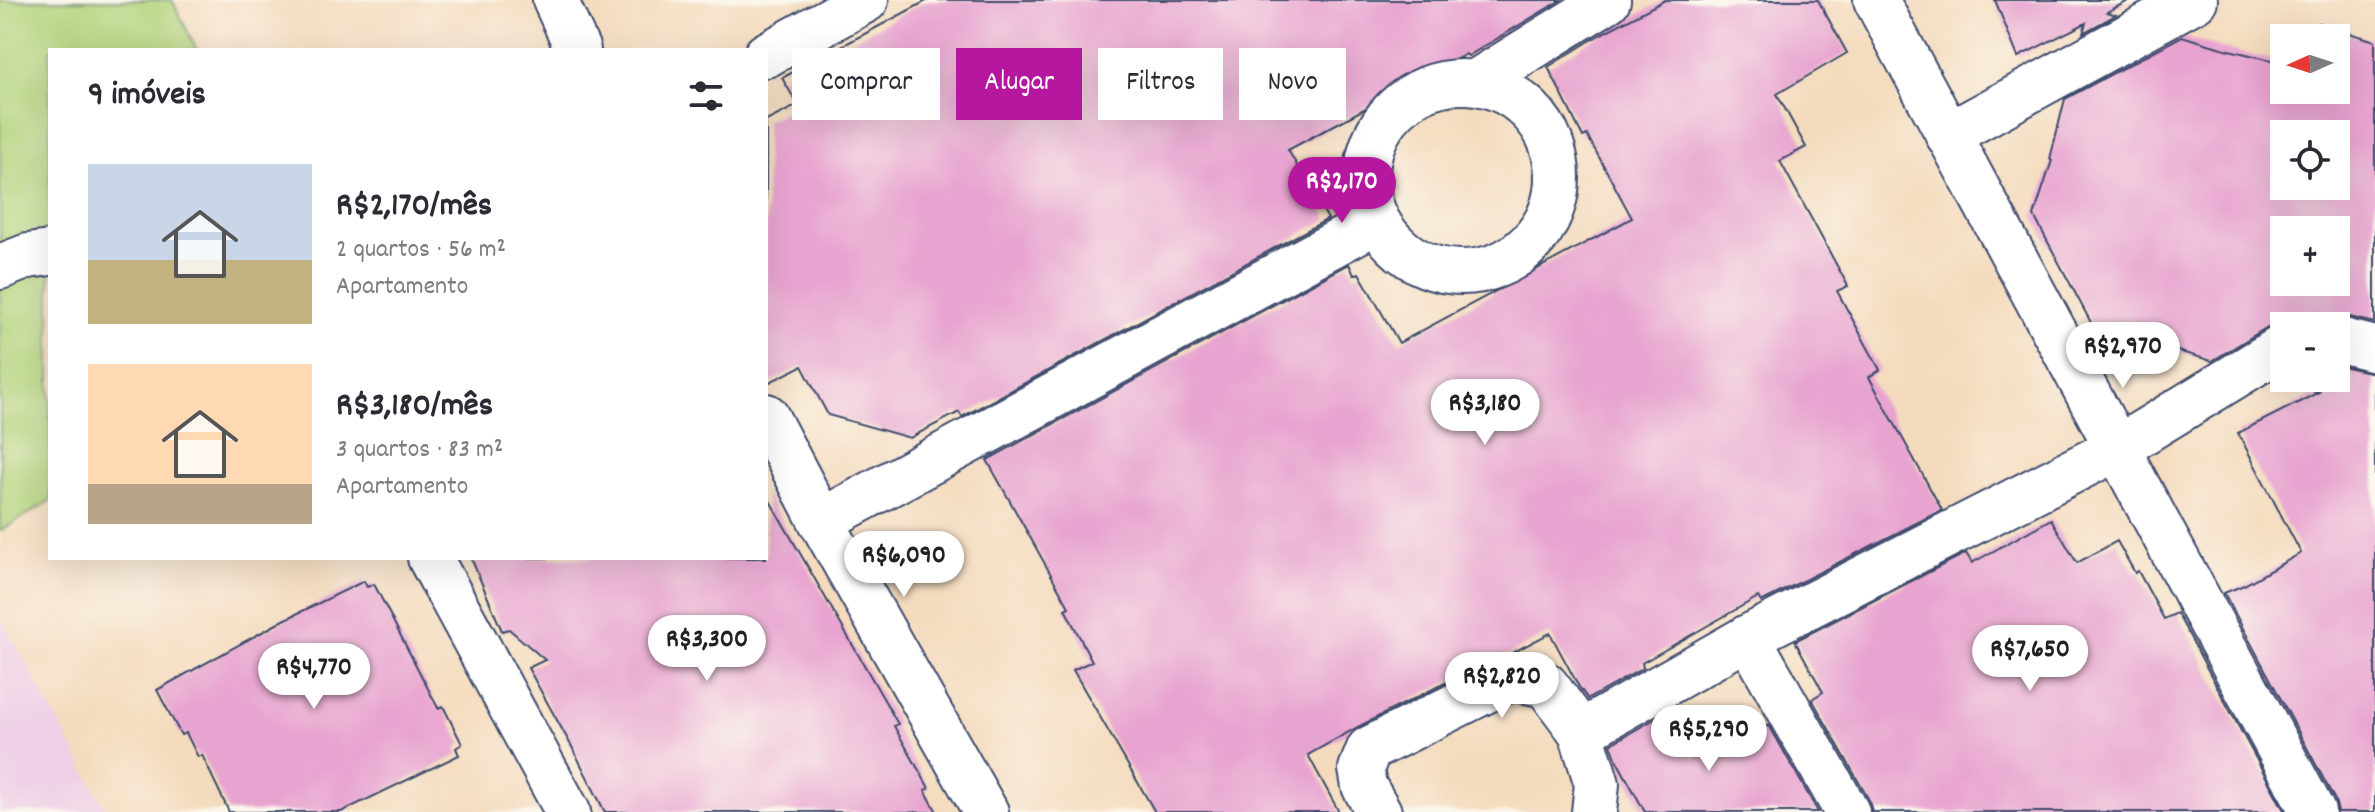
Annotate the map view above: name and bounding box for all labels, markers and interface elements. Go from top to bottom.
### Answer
north arrow [2270,24,2350,104]
map controls [2270,24,2350,392]
chip: Comprar [792,48,940,120]
chip: Alugar [956,48,1082,120]
chip: Filtros [1098,48,1223,120]
chip: Novo [1239,48,1346,120]
text: 9 imóveis [88,72,206,121]
icon: filters [684,74,728,118]
button: locate [2270,120,2350,200]
pin: R$2,170 [1268,157,1416,225]
text: R$2,170 [1306,164,1378,201]
text: R$2,170/mês [336,183,492,232]
icon: home [152,196,248,292]
button: + [2270,216,2350,296]
text: 2 quartos · 56 m² [336,232,506,269]
text: Apartamento [336,269,468,306]
button: − [2270,312,2350,392]
pin: R$2,970 [2049,322,2197,390]
text: R$2,970 [2084,329,2162,366]
pin: R$3,180 [1411,379,1559,447]
text: R$3,180/mês [336,383,493,432]
text: R$3,180 [1449,386,1521,423]
icon: home [152,396,248,492]
text: 3 quartos · 83 m² [336,432,503,469]
text: Apartamento [336,469,468,506]
pin: R$6,090 [830,531,978,599]
text: R$6,090 [862,538,946,575]
pin: R$3,300 [633,615,781,683]
text: R$3,300 [666,622,748,659]
pin: R$7,650 [1956,625,2104,693]
text: R$7,650 [1990,632,2070,669]
pin: R$4,770 [240,643,388,711]
text: R$4,770 [276,650,352,687]
pin: R$2,820 [1428,652,1576,720]
text: R$2,820 [1463,659,1541,696]
pin: R$5,290 [1635,705,1783,773]
text: R$5,290 [1669,712,1749,749]

